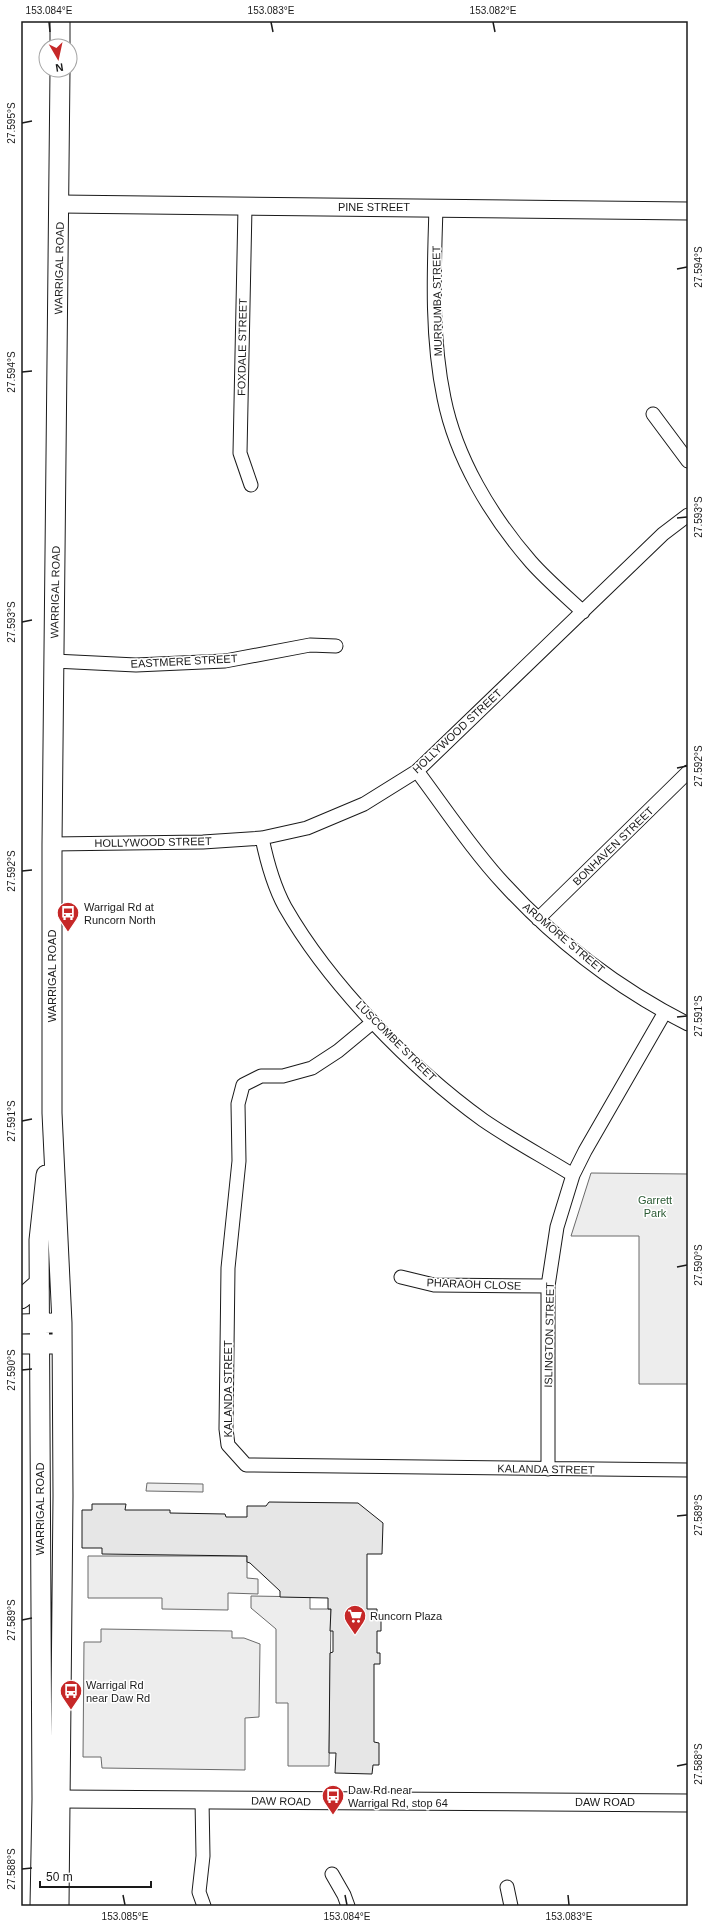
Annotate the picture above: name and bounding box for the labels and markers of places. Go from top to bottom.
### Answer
bus stop icon: Warrigal Rd at Runcorn North [55,900,81,933]
place label: Warrigal Rd at Runcorn North [84,901,156,926]
supermarket icon: Runcorn Plaza [342,1603,368,1636]
place label: Runcorn Plaza [370,1610,443,1622]
bus stop icon: Warrigal Rd near Daw Rd [58,1678,84,1711]
place label: Warrigal Rd near Daw Rd [86,1679,150,1704]
bus stop icon: Daw Rd near Warrigal Rd, stop 64 [320,1783,346,1816]
place label: Daw Rd near Warrigal Rd, stop 64 [348,1784,448,1809]

